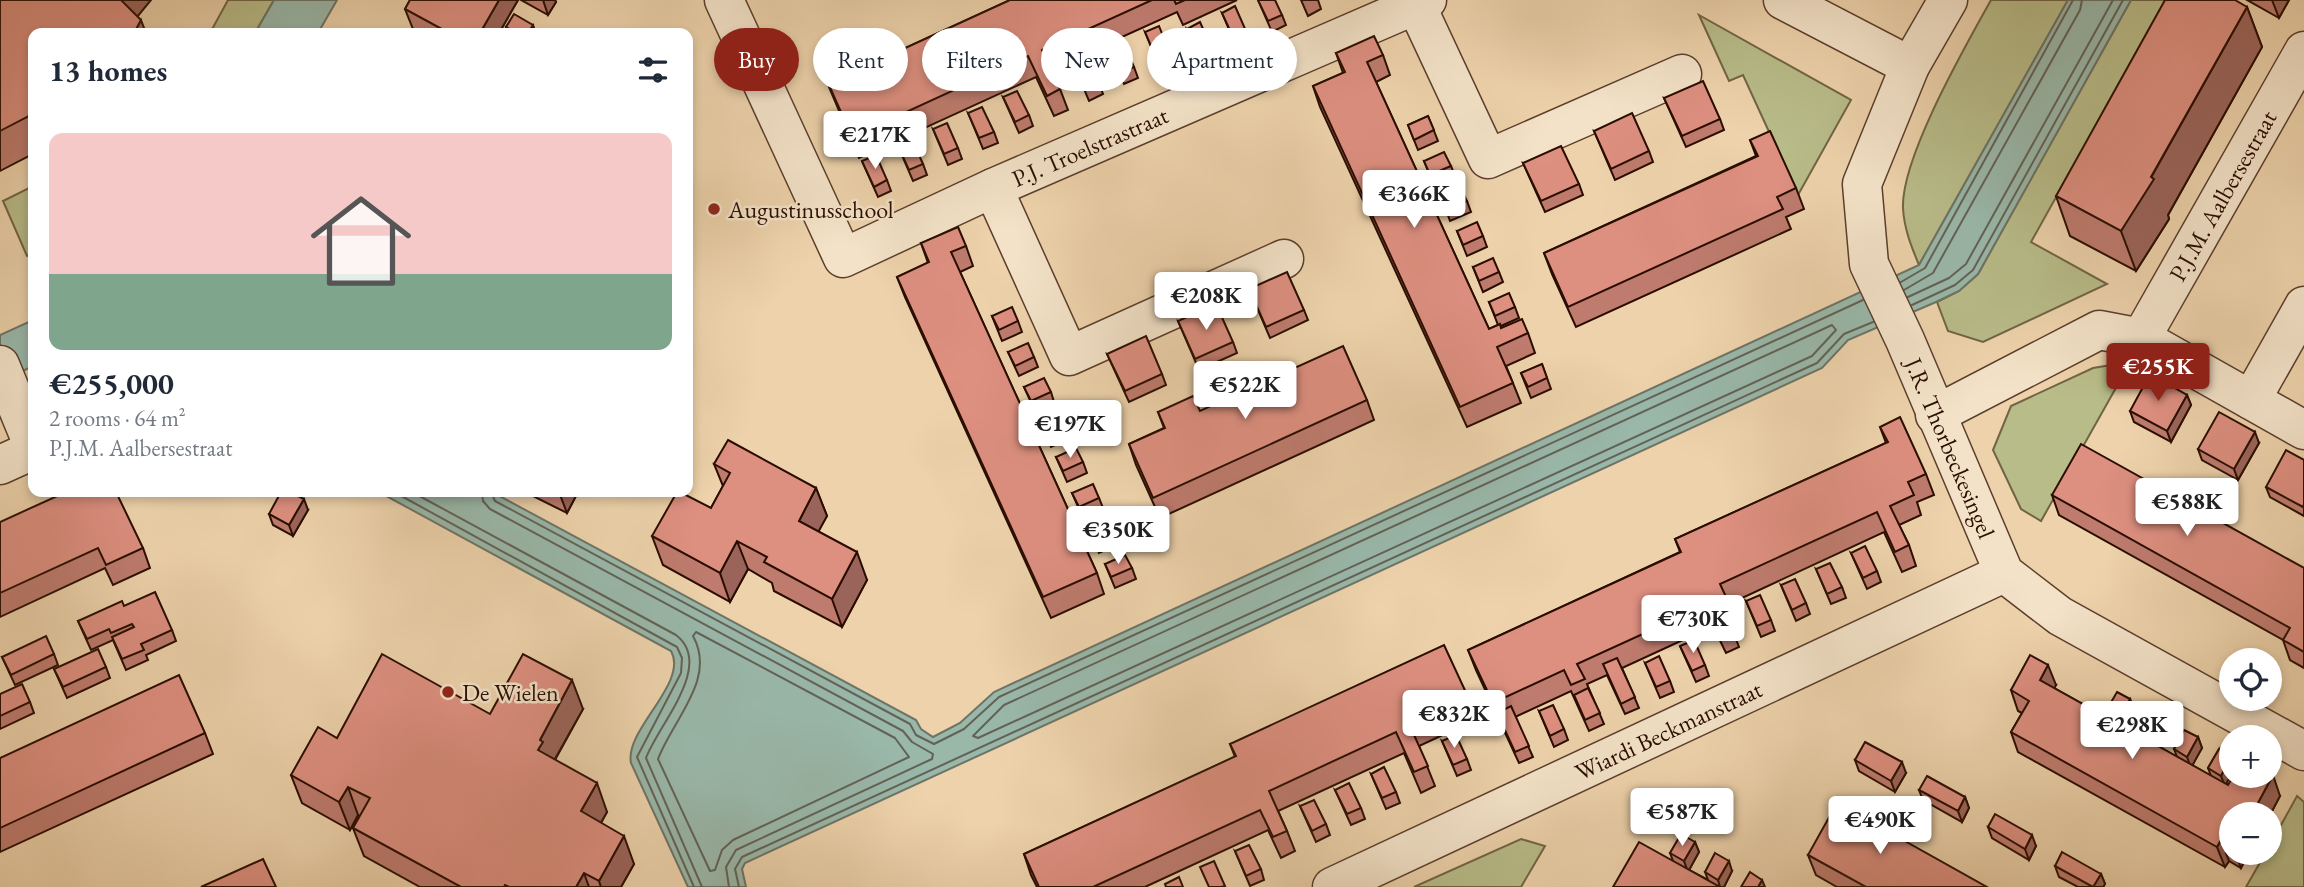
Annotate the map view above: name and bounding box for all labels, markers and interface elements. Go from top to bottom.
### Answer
chip: Buy [714,28,799,91]
chip: Rent [813,28,908,91]
chip: Filters [922,28,1027,91]
chip: New [1041,28,1133,91]
chip: Apartment [1147,28,1297,91]
text: 13 homes [49,51,167,90]
icon: filters [634,51,672,89]
street label: P.J. Troelstrastraat [1007,98,1173,194]
street label: P.J.M. Aalbersestraat [2161,104,2283,286]
pin: €217K [826,111,924,171]
text: €217K [839,119,911,149]
pin: €366K [1365,170,1463,230]
icon: home [298,178,424,304]
text: €366K [1378,178,1450,208]
place label: Augustinusschool [727,194,894,225]
marker: Augustinusschool [706,201,722,217]
pin: €208K [1157,272,1255,332]
text: €208K [1170,280,1242,310]
pin: €255K [2109,344,2207,403]
street label: J.R. Thorbeckesingel [1898,351,2003,543]
text: €255K [2122,351,2194,381]
pin: €522K [1196,362,1294,421]
text: €255,000 [49,364,174,403]
text: €522K [1209,369,1281,399]
pin: €197K [1021,400,1119,460]
text: 2 rooms · 64 m² [49,403,186,433]
text: €197K [1034,408,1106,438]
text: P.J.M. Aalbersestraat [49,433,232,463]
pin: €588K [2138,478,2236,538]
text: €588K [2151,486,2223,516]
pin: €350K [1069,506,1167,566]
text: €350K [1082,514,1154,544]
pin: €730K [1644,596,1742,655]
text: €730K [1657,603,1729,633]
map controls [2219,648,2282,865]
button: locate [2219,648,2282,711]
street label: Wiardi Beckmanstraat [1570,673,1767,787]
place label: De Wielen [462,677,559,708]
marker: De Wielen [440,684,456,700]
pin: €832K [1405,690,1503,750]
text: €832K [1418,698,1490,728]
pin: €298K [2083,702,2181,761]
text: €298K [2096,709,2168,739]
button: + [2219,725,2282,788]
pin: €587K [1633,788,1731,848]
text: €587K [1646,796,1718,826]
pin: €490K [1831,796,1929,856]
button: − [2219,802,2282,865]
text: €490K [1844,804,1916,834]

